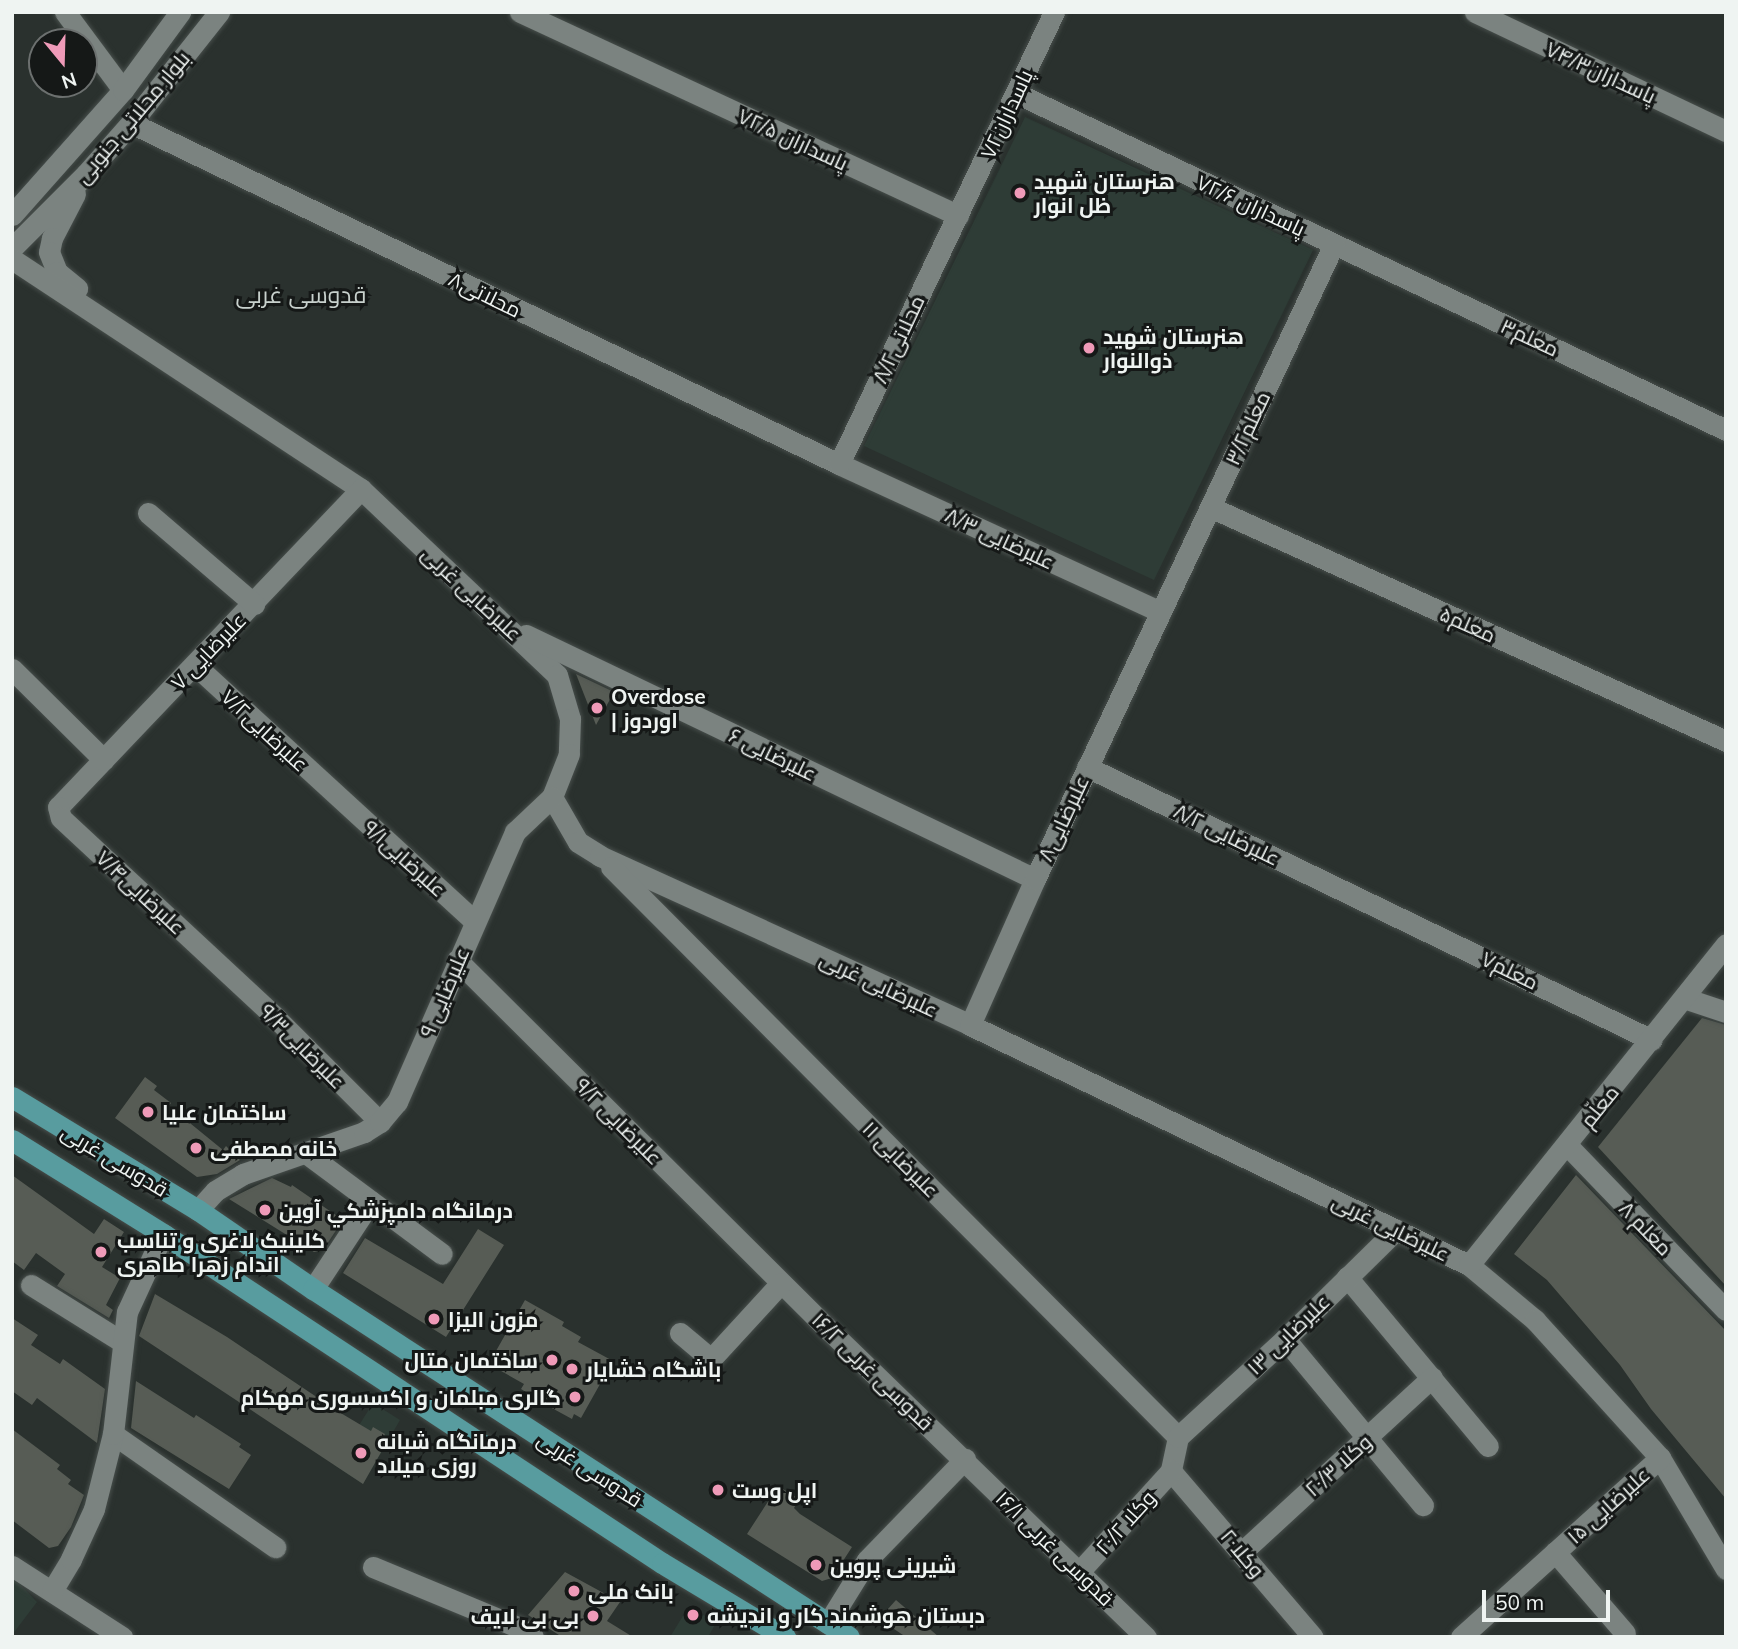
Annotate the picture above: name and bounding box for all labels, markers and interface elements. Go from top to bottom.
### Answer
north arrow [28,28,98,98]
street label: پاسداران۷۴/۳ [1542,36,1660,108]
street label: بلوار محلاتی جنوبی [69,46,195,188]
street label: پاسداران۷۲ [974,65,1038,163]
text: N [58,67,80,95]
street label: ۷۲/۵ پاسداران [734,103,852,175]
place label: هنرستان شهید ظل انوار [1034,168,1175,218]
street label: ۷۲/۶ پاسداران [1193,169,1309,241]
marker: هنرستان شهید ظل انوار [1012,185,1028,201]
street label: محلاتی۸ [445,266,525,322]
district label: قدوسی غربی [235,281,367,309]
street label: محلاتی۸/۲ [867,291,929,387]
street label: معلم۳ [1497,313,1563,361]
place label: هنرستان شهید ذوالنوار [1103,323,1244,373]
marker: هنرستان شهید ذوالنوار [1081,340,1097,356]
street label: معلم۳/۲ [1219,387,1275,469]
street label: ۸/۳ علیرضایی [941,502,1059,574]
street label: علیرضایی غربی [417,540,527,646]
street label: معلم۵ [1436,601,1500,647]
street label: ۷ علیرضایی [165,607,251,695]
place label: Overdose | اوردوز [611,683,706,733]
street label: علیرضایی۷/۲ [217,684,313,776]
marker: Overdose | اوردوز [589,700,605,716]
street label: ۶ علیرضایی [725,722,821,786]
street label: علیرضایی۸ [1032,771,1094,865]
street label: علیرضایی ۸/۲ [1170,798,1284,870]
street label: علیرضایی۹/۱ [359,814,451,902]
street label: علیرضایی۷/۴ [91,845,191,939]
street label: ۹ علیرضایی [414,943,474,1041]
street label: معلم۷ [1477,945,1543,995]
street label: علیرضایی غربی [816,946,942,1022]
street label: علیرضایی۹/۳ [255,998,351,1094]
street label: ۹/۲ علیرضایی [570,1072,668,1170]
street label: معلّم [1574,1080,1624,1132]
place label: ساختمان علیا [162,1099,287,1125]
marker: ساختمان علیا [140,1104,156,1120]
street label: ۱۱ علیرضایی [858,1116,944,1202]
street label: قدوسی غربی [57,1118,173,1202]
place label: خانه مصطفی [210,1135,337,1161]
marker: خانه مصطفی [188,1140,204,1156]
street label: علیرضایی غربی [1328,1188,1454,1266]
street label: ۸ معلم [1614,1196,1678,1260]
place label: درمانگاه دامپزشكي آوين [279,1197,513,1223]
marker: درمانگاه دامپزشكي آوين [257,1202,273,1218]
place label: کلینیک لاغری و تناسب اندام زهرا طاهری [117,1227,325,1277]
marker: کلینیک لاغری و تناسب اندام زهرا طاهری [91,1242,111,1262]
street label: ۱۳ علیرضایی [1241,1288,1335,1380]
place label: مزون الیزا [448,1306,538,1332]
street label: ۱۶/۲ قدوسی غربی [807,1307,939,1435]
marker: مزون الیزا [426,1311,442,1327]
place label: ساختمان متال [404,1347,538,1373]
marker: ساختمان متال [544,1352,560,1368]
place label: باشگاه خشایار [586,1356,721,1382]
marker: باشگاه خشایار [564,1361,580,1377]
place label: گالری مبلمان و اکسسوری مهکام [240,1384,561,1410]
marker: گالری مبلمان و اکسسوری مهکام [567,1389,583,1405]
street label: قدوسی غربی [533,1426,647,1512]
place label: درمانگاه شبانه روزی میلاد [377,1428,517,1478]
street label: وکلا ۲۰/۳ [1300,1429,1376,1501]
marker: درمانگاه شبانه روزی میلاد [351,1443,371,1463]
street label: ۱۵ علیرضایی [1562,1461,1654,1549]
place label: اپل وست [732,1477,817,1503]
marker: اپل وست [710,1482,726,1498]
street label: ۱۶/۱ قدوسی غربی [991,1485,1119,1611]
street label: وکلا ۲۰/۲ [1090,1485,1160,1559]
street label: وکلا۲۰ [1216,1524,1270,1582]
place label: شیرینی پروین [830,1552,956,1578]
marker: شیرینی پروین [808,1557,824,1573]
scale bar [1486,1576,1614,1620]
place label: بانک ملی [588,1578,674,1604]
marker: بانک ملی [566,1583,582,1599]
text: 50 m [1495,1589,1544,1615]
place label: دبستان هوشمند کار و اندیشه [707,1602,985,1628]
place label: بی بی لایف [470,1603,579,1629]
marker: دبستان هوشمند کار و اندیشه [685,1607,701,1623]
marker: بی بی لایف [585,1608,601,1624]

